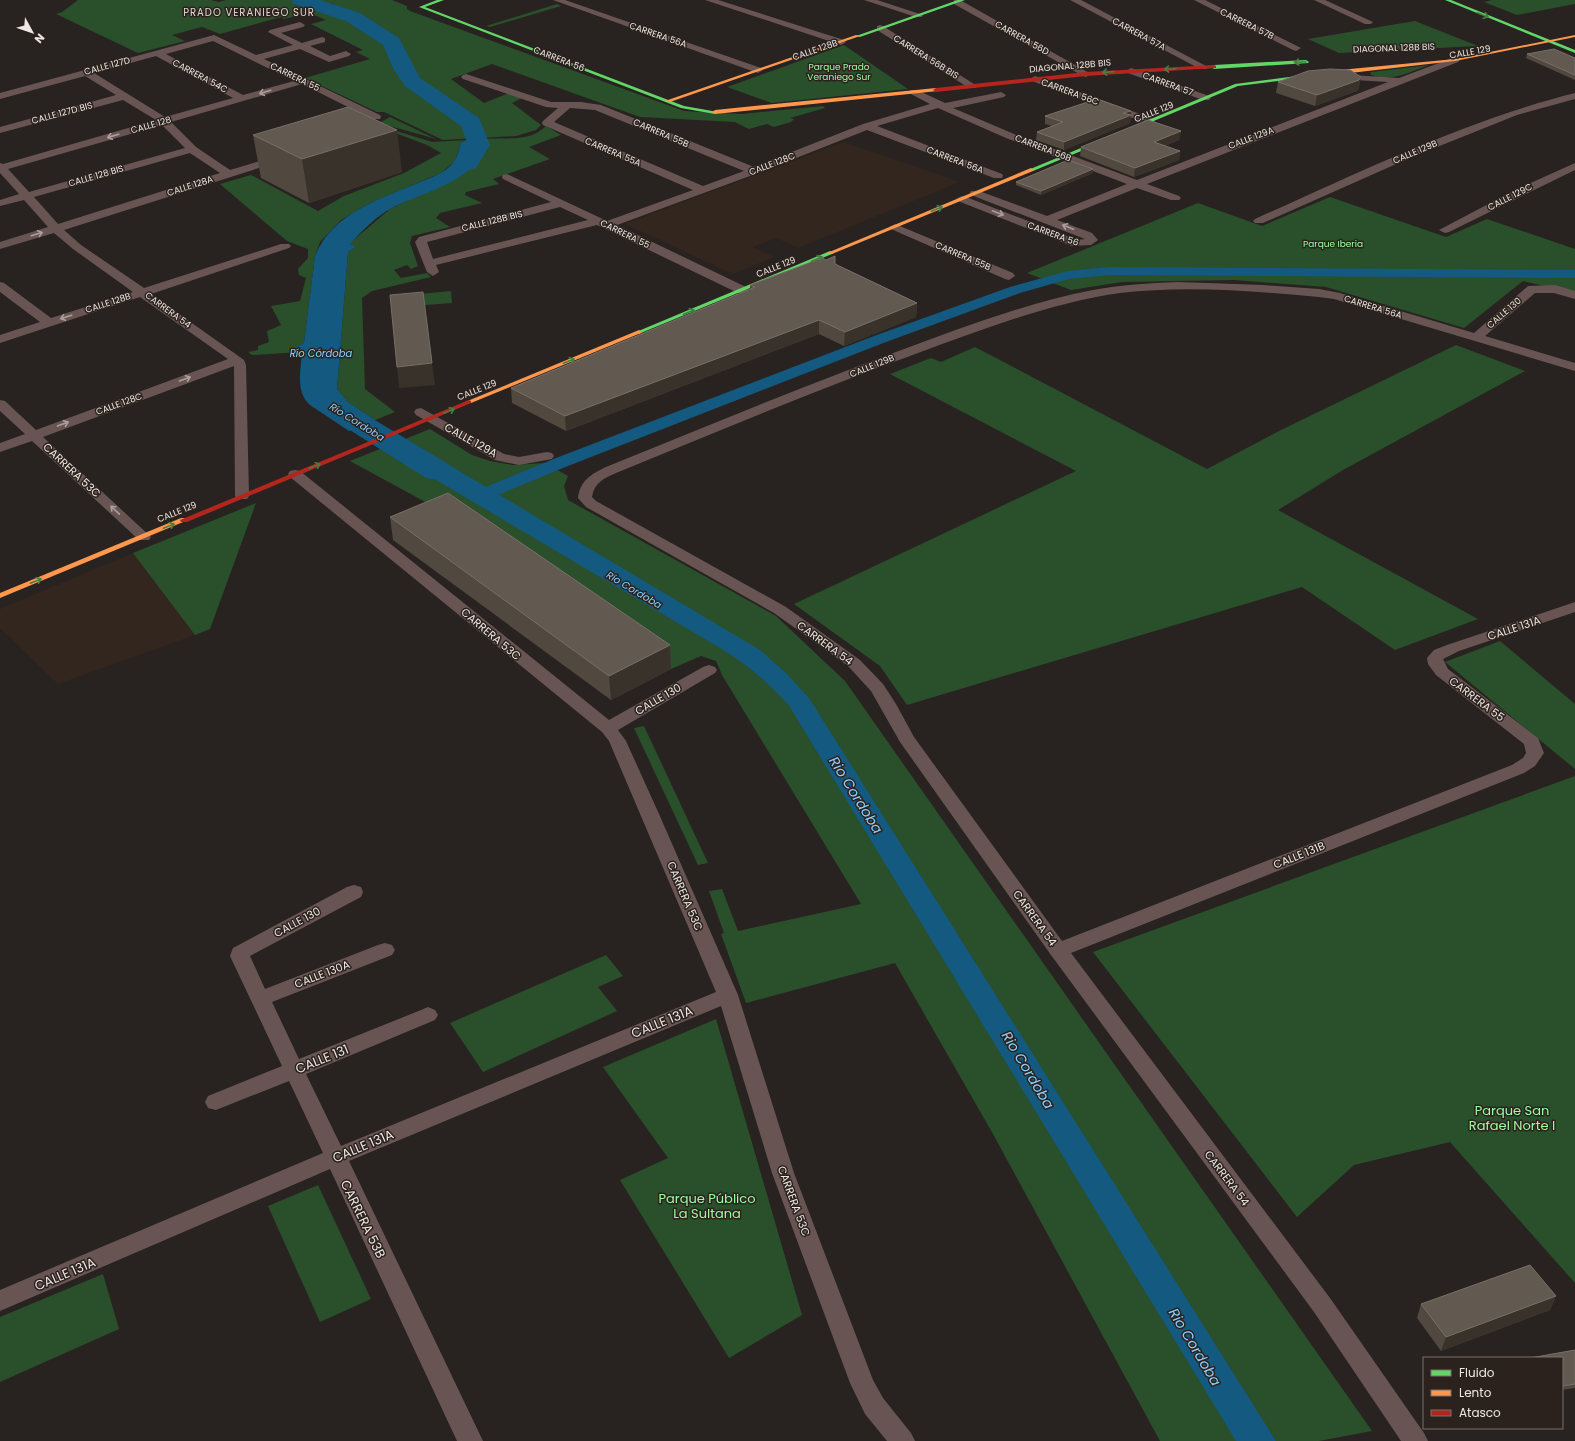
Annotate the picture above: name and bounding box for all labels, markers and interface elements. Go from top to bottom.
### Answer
district label: PRADO VERANIEGO SUR [183,5,315,20]
street label: CARRERA 57B [1218,6,1276,42]
north arrow [12,12,52,52]
one-way arrow [1477,12,1489,19]
street label: CARRERA 57A [1110,15,1168,53]
street label: CARRERA 56D [993,18,1051,58]
street label: CARRERA 56A [628,20,688,50]
text: N [31,30,48,47]
street label: CARRERA 56B BIS [891,32,961,82]
street label: CALLE 128B [791,37,840,63]
street label: DIAGONAL 128B BIS [1353,41,1435,55]
street label: CALLE 129 [1449,42,1492,62]
street label: CARRERA 56 [532,44,587,74]
street label: CALLE 127D [83,54,131,78]
street label: CARRERA 54C [170,56,230,96]
street label: DIAGONAL 128B BIS [1029,56,1111,76]
one-way arrow [1294,59,1307,66]
street label: CARRERA 55 [268,60,322,94]
park label: Parque Prado Veraniego Sur [807,61,871,83]
one-way arrow [1164,65,1177,73]
one-way arrow [1102,69,1115,76]
street label: CARRERA 57 [1141,69,1195,99]
street label: CARRERA 56C [1039,76,1101,108]
one-way arrow [260,89,272,97]
street label: CALLE 127D BIS [30,99,94,127]
street label: CALLE 129 [1132,99,1176,125]
street label: CALLE 128 [129,113,173,136]
street label: CARRERA 55B [631,116,691,150]
street label: CALLE 129A [1227,124,1275,152]
street label: CARRERA 56B [1013,132,1073,164]
one-way arrow [106,133,119,140]
street label: CARRERA 55A [583,135,643,169]
street label: CALLE 129B [1391,137,1439,167]
street label: CARRERA 56A [925,144,985,176]
street label: CALLE 128C [747,150,797,178]
street label: CALLE 128 BIS [67,162,125,190]
street label: CALLE 128A [165,173,215,199]
street label: CALLE 129C [1486,181,1534,213]
one-way arrow [930,205,942,213]
street label: CALLE 128B BIS [460,208,524,234]
one-way arrow [991,210,1003,218]
street label: CARRERA 55 [598,217,652,251]
street label: CARRERA 56 [1026,219,1081,249]
one-way arrow [1062,223,1074,231]
one-way arrow [31,230,44,237]
park label: Parque Iberia [1303,238,1363,250]
street label: CARRERA 55B [933,239,993,273]
street label: CALLE 129 [754,254,798,280]
one-way arrow [810,255,822,262]
street label: CARRERA 54 [143,289,194,331]
street label: CALLE 128B [84,290,133,316]
street label: CARRERA 56A [1343,292,1403,322]
street label: CALLE 130 [1484,295,1524,331]
one-way arrow [683,308,695,315]
one-way arrow [60,314,73,321]
water label: Río Córdoba [290,346,352,361]
street label: CALLE 129B [848,351,897,380]
one-way arrow [563,357,575,365]
one-way arrow [178,375,190,383]
street label: CALLE 129 [455,377,499,403]
street label: CALLE 128C [94,390,144,418]
water label: Río Cordoba [327,399,388,445]
one-way arrow [442,407,454,414]
street label: CALLE 129A [442,419,501,461]
one-way arrow [56,420,68,428]
street label: CARRERA 53C [40,439,104,501]
one-way arrow [309,462,321,469]
street label: CALLE 129 [155,499,199,525]
one-way arrow [110,506,120,515]
one-way arrow [163,522,175,530]
water label: Río Cordoba [603,567,665,613]
one-way arrow [30,577,42,584]
street label: CARRERA 53C [458,604,524,664]
street label: CALLE 131A [1485,612,1543,644]
street label: CARRERA 54 [794,617,856,669]
street label: CARRERA 55 [1446,673,1508,725]
street label: CALLE 130 [632,679,684,719]
water label: Rio Cordoba [824,753,888,838]
street label: CALLE 131B [1271,837,1327,873]
street label: CARRERA 53C [663,859,707,933]
street label: CARRERA 54 [1009,887,1061,949]
street label: CALLE 130 [271,903,323,941]
street label: CALLE 130A [292,956,353,992]
street label: CALLE 131A [628,1001,696,1043]
water label: Rio Cordoba [997,1027,1059,1113]
street label: CALLE 131 [292,1040,352,1078]
park label: Parque San Rafael Norte I [1469,1101,1555,1135]
street label: CALLE 131A [329,1124,397,1167]
street label: CARRERA 54 [1201,1147,1253,1209]
street label: CARRERA 53C [774,1164,814,1238]
street label: CARRERA 53B [336,1177,390,1261]
park label: Parque Público La Sultana [658,1189,756,1223]
street label: CALLE 131A [31,1252,99,1295]
water label: Rio Cordoba [1164,1304,1226,1390]
legend [1423,1357,1563,1429]
text: Fluido [1459,1364,1495,1381]
text: Lento [1459,1384,1492,1401]
text: Atasco [1459,1404,1501,1421]

